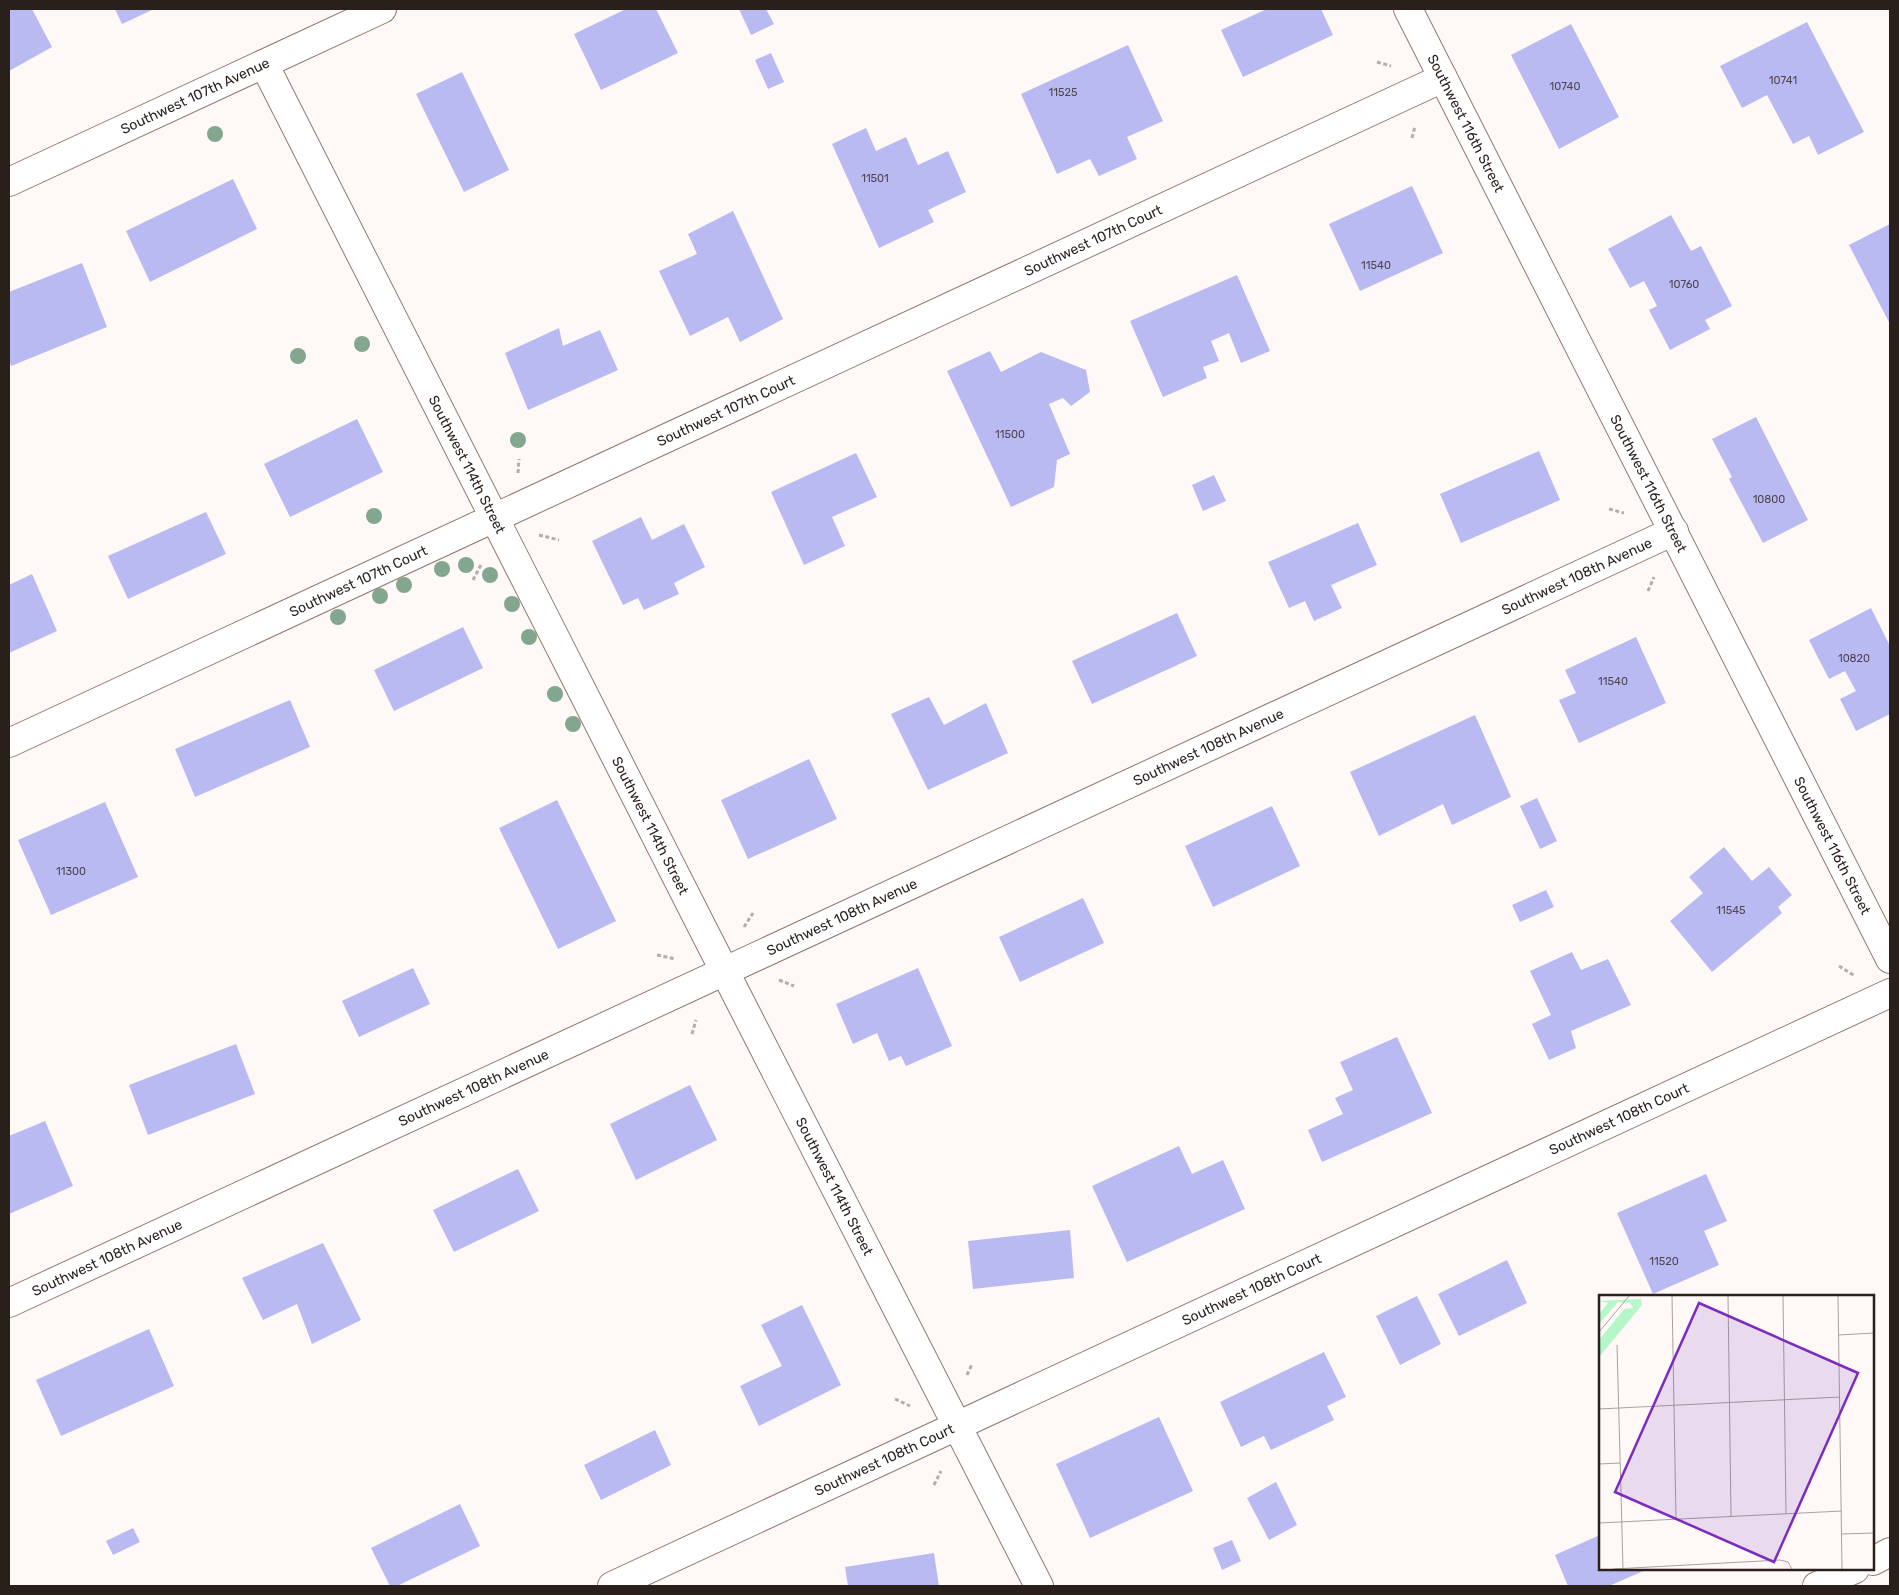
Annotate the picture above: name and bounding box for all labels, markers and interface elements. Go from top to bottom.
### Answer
street label: Southwest 116th Street [1423,52,1508,196]
street label: Southwest 107th Avenue [118,54,273,138]
house number: 10741 [1769,74,1797,87]
house number: 10740 [1550,80,1580,93]
house number: 11525 [1049,86,1078,99]
house number: 11501 [861,172,889,185]
street label: Southwest 107th Court [1022,201,1166,280]
house number: 11540 [1361,259,1391,272]
house number: 10760 [1669,278,1699,291]
street label: Southwest 107th Court [654,372,798,450]
street label: Southwest 114th Street [425,393,509,537]
street label: Southwest 116th Street [1606,412,1691,556]
house number: 11500 [995,428,1025,441]
house number: 10800 [1753,493,1785,506]
street label: Southwest 108th Avenue [1499,534,1655,619]
street label: Southwest 107th Court [287,542,431,621]
house number: 10820 [1838,652,1870,665]
house number: 11540 [1598,675,1628,688]
street label: Southwest 108th Avenue [1131,705,1287,790]
street label: Southwest 114th Street [608,754,692,898]
street label: Southwest 116th Street [1790,774,1874,918]
house number: 11300 [56,865,86,878]
street label: Southwest 108th Avenue [764,875,920,960]
house number: 11545 [1716,904,1746,917]
street label: Southwest 108th Avenue [396,1046,552,1130]
street label: Southwest 108th Court [1547,1079,1692,1159]
street label: Southwest 114th Street [792,1115,877,1259]
street label: Southwest 108th Avenue [29,1216,185,1300]
street label: Southwest 108th Court [1179,1250,1325,1329]
house number: 11520 [1649,1255,1679,1268]
inset map [1599,1295,1874,1570]
street label: Southwest 108th Court [812,1420,957,1500]

